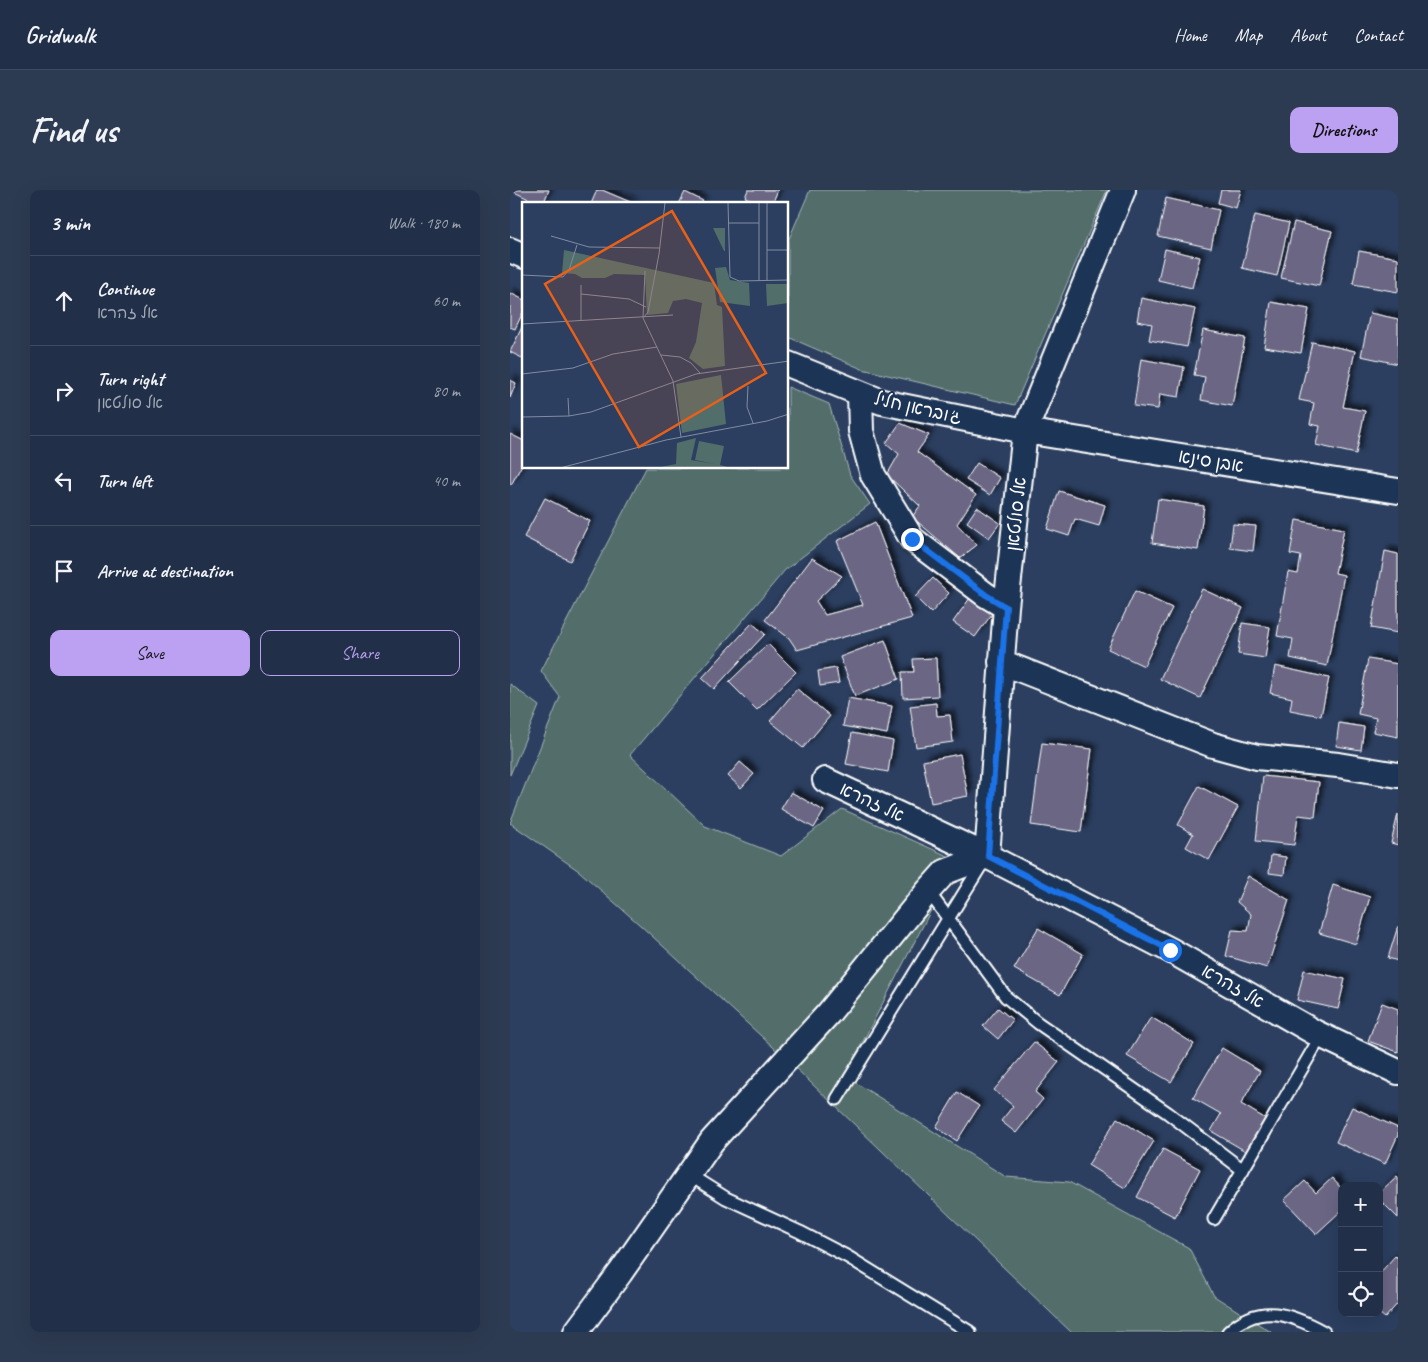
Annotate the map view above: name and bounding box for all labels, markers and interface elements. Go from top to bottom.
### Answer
text: Gridwalk [25,20,95,50]
text: Home [1174,24,1207,46]
text: Map [1235,24,1262,46]
text: About [1290,24,1326,46]
text: Contact [1354,24,1403,46]
button: Directions [1290,107,1398,153]
text: Find us [30,108,117,153]
inset map [522,202,789,469]
text: 3 min [50,210,90,236]
text: Walk · 180 m [388,213,460,233]
text: Continue [97,277,154,301]
icon: ahead [50,287,78,315]
text: 60 m [433,291,460,311]
text: אל זהרא [97,303,158,323]
text: Turn right [97,367,164,391]
icon: right [50,377,78,405]
text: 80 m [433,381,460,401]
street label: ג'ובראן חליל [872,387,964,429]
text: אל סולטאן [97,393,163,413]
street label: אבן סינא [1177,445,1245,477]
icon: left [50,467,78,495]
text: Turn left [97,469,152,493]
text: 40 m [433,471,460,491]
street label: אל סולטאן [1001,476,1031,552]
route end [901,528,924,551]
icon: arrive [50,557,78,585]
text: Arrive at destination [97,559,233,583]
button: Save [50,630,250,676]
button: Share [260,630,460,676]
street label: אל זהרא [836,778,908,826]
route start [1159,939,1182,962]
street label: אל זהרא [1198,959,1268,1013]
map controls [1338,1182,1383,1317]
button: + [1338,1182,1383,1227]
button: − [1338,1227,1383,1272]
button: locate [1338,1272,1383,1317]

